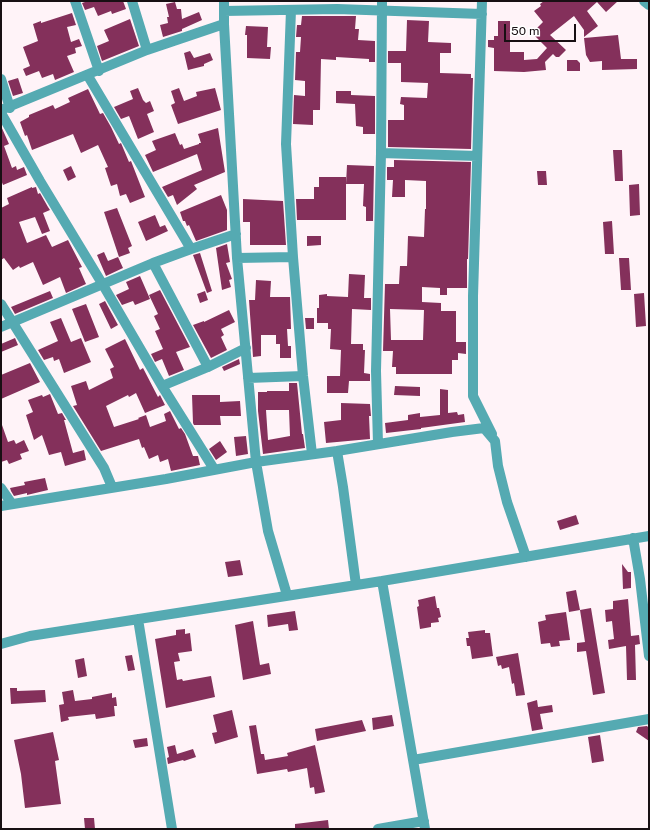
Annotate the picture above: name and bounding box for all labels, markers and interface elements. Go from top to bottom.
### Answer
scale bar [506,16,578,42]
text: 50 m [511,24,539,38]

